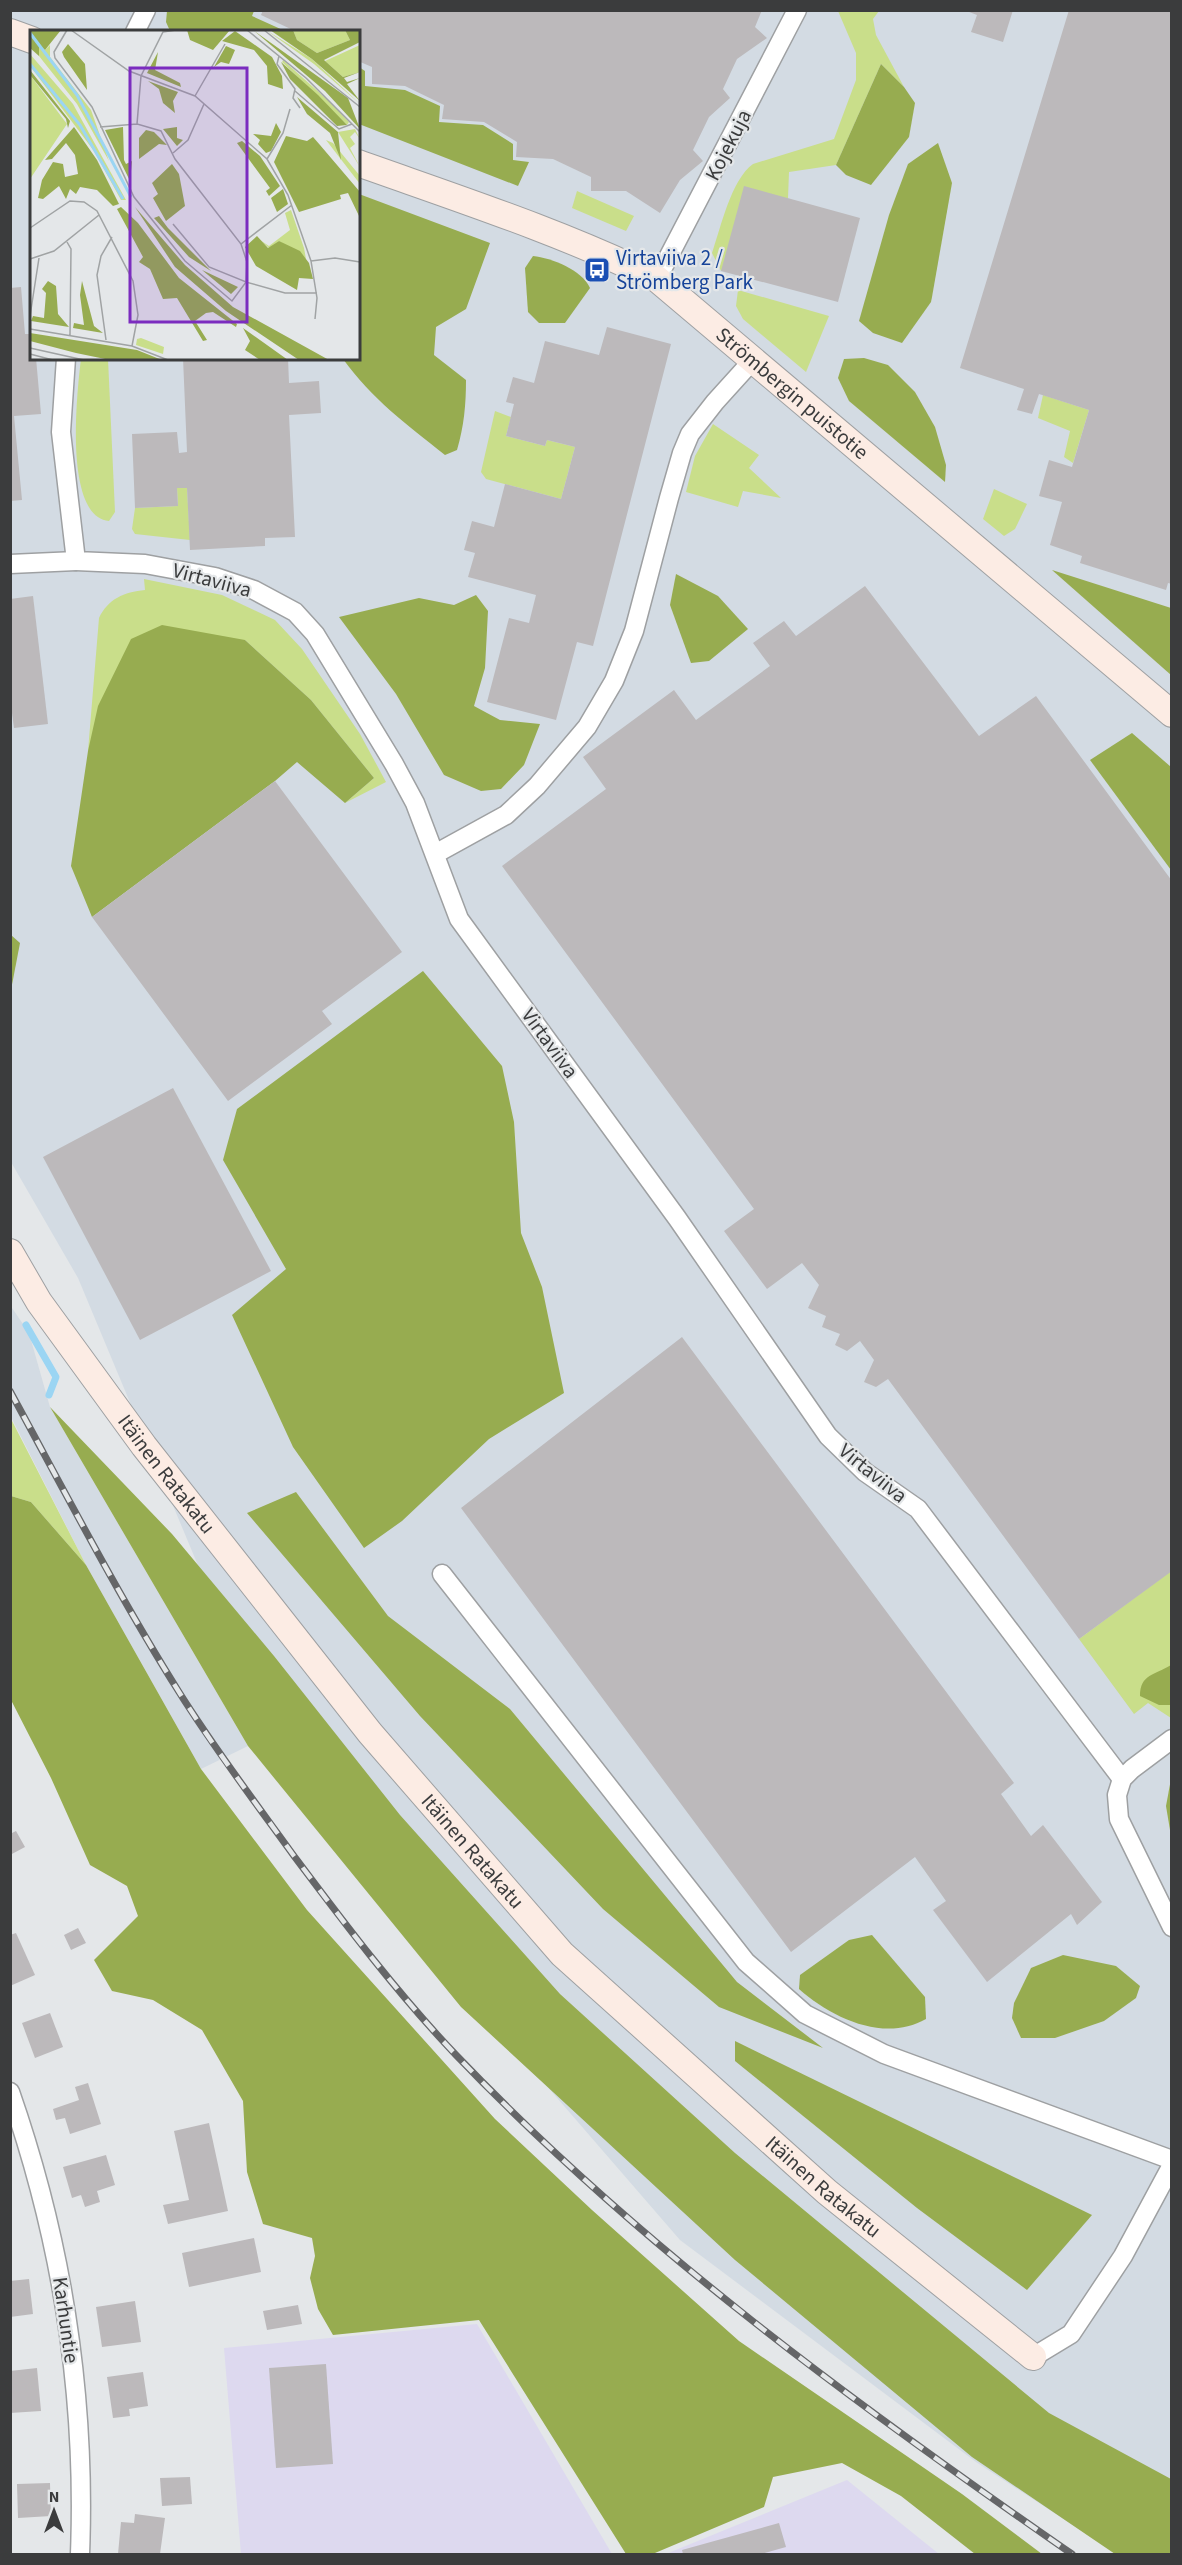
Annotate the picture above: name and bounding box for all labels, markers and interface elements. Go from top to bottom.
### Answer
inset map [30,30,360,360]
street label: Kojekuja [697,104,759,186]
place label: Virtaviiva 2 / Strömberg Park [616,243,753,297]
bus stop icon: Virtaviiva 2 / Strömberg Park [582,255,612,285]
street label: Strömbergin puistotie [709,320,875,467]
street label: Virtaviiva [169,555,255,605]
street label: Virtaviiva [514,1002,586,1084]
street label: Itäinen Ratakatu [111,1408,223,1540]
street label: Virtaviiva [832,1436,914,1510]
street label: Itäinen Ratakatu [414,1787,531,1915]
street label: Itäinen Ratakatu [759,2129,888,2245]
street label: Karhuntie [45,2275,87,2365]
north arrow [24,2481,84,2541]
text: N [49,2486,59,2508]

